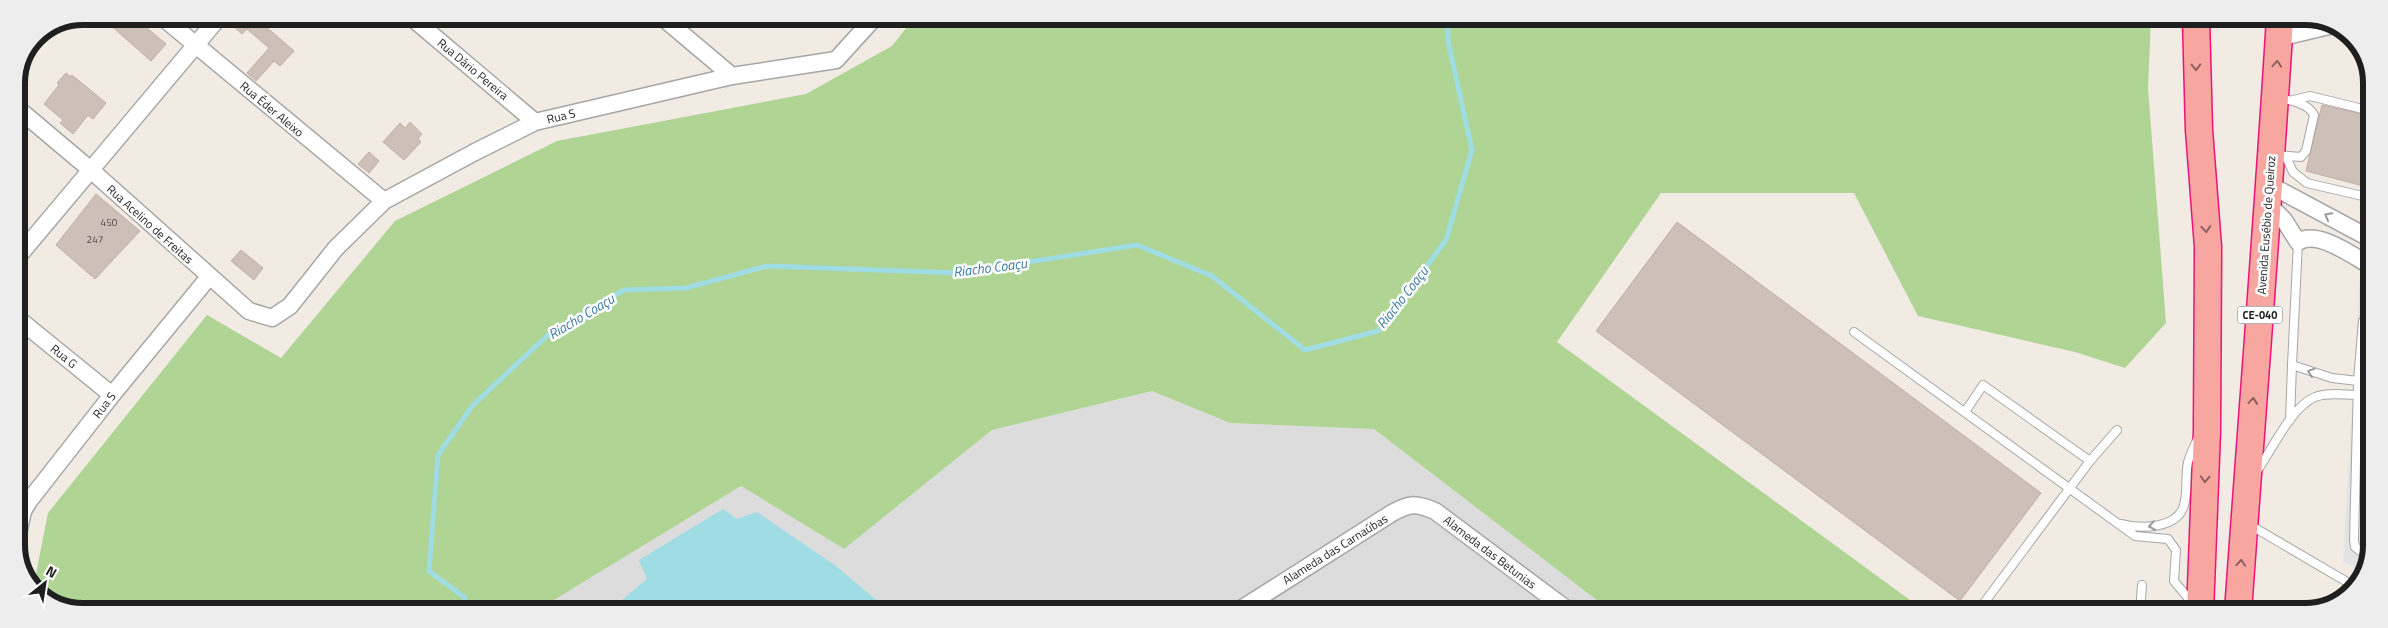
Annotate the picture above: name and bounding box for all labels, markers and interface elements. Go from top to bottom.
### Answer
street label: Rua Dário Pereira [433,33,513,105]
one-way arrow [2271,60,2282,68]
one-way arrow [2191,64,2201,71]
street label: Rua Éder Aleixo [236,77,308,141]
street label: Rua S [545,103,577,129]
street label: Avenida Eusébio de Queiroz [2252,155,2280,295]
street label: Rua Acelino de Freitas [102,180,198,269]
one-way arrow [2324,212,2333,222]
house number: 450 [101,215,118,230]
one-way arrow [2201,225,2212,233]
house number: 247 [87,232,103,247]
water label: Riacho Coaçu [952,252,1029,282]
water label: Riacho Coaçu [1371,261,1434,333]
water label: Riacho Coaçu [544,287,619,344]
road number: CE-040 [2238,306,2282,324]
street label: Rua G [46,339,82,373]
one-way arrow [2307,368,2315,378]
street label: Rua S [88,388,120,422]
one-way arrow [2247,397,2258,405]
one-way arrow [2199,475,2210,483]
street label: Alameda das Carnaúbas [1279,509,1392,589]
street label: Alameda das Betunias [1439,511,1541,594]
one-way arrow [2147,520,2155,531]
north arrow [20,558,70,608]
one-way arrow [2235,559,2246,567]
text: N [42,560,61,583]

